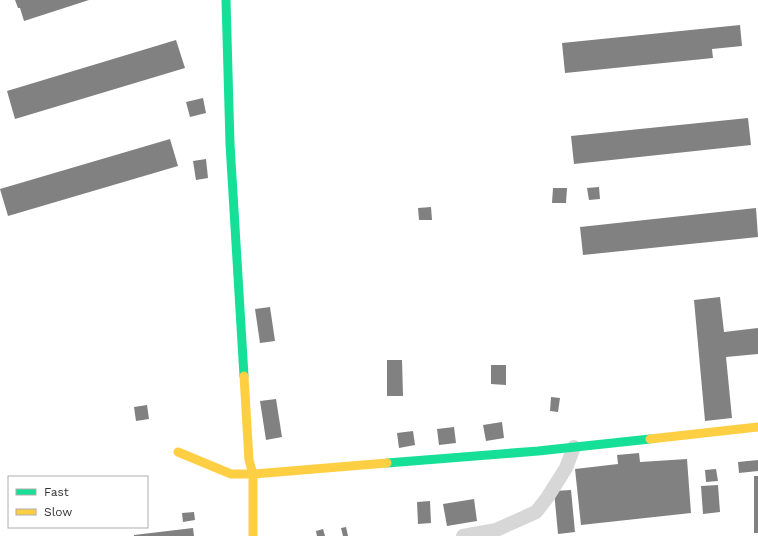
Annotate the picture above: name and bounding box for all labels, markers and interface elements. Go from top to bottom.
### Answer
legend [8,476,148,528]
text: Fast [44,485,69,499]
text: Slow [44,505,72,519]

